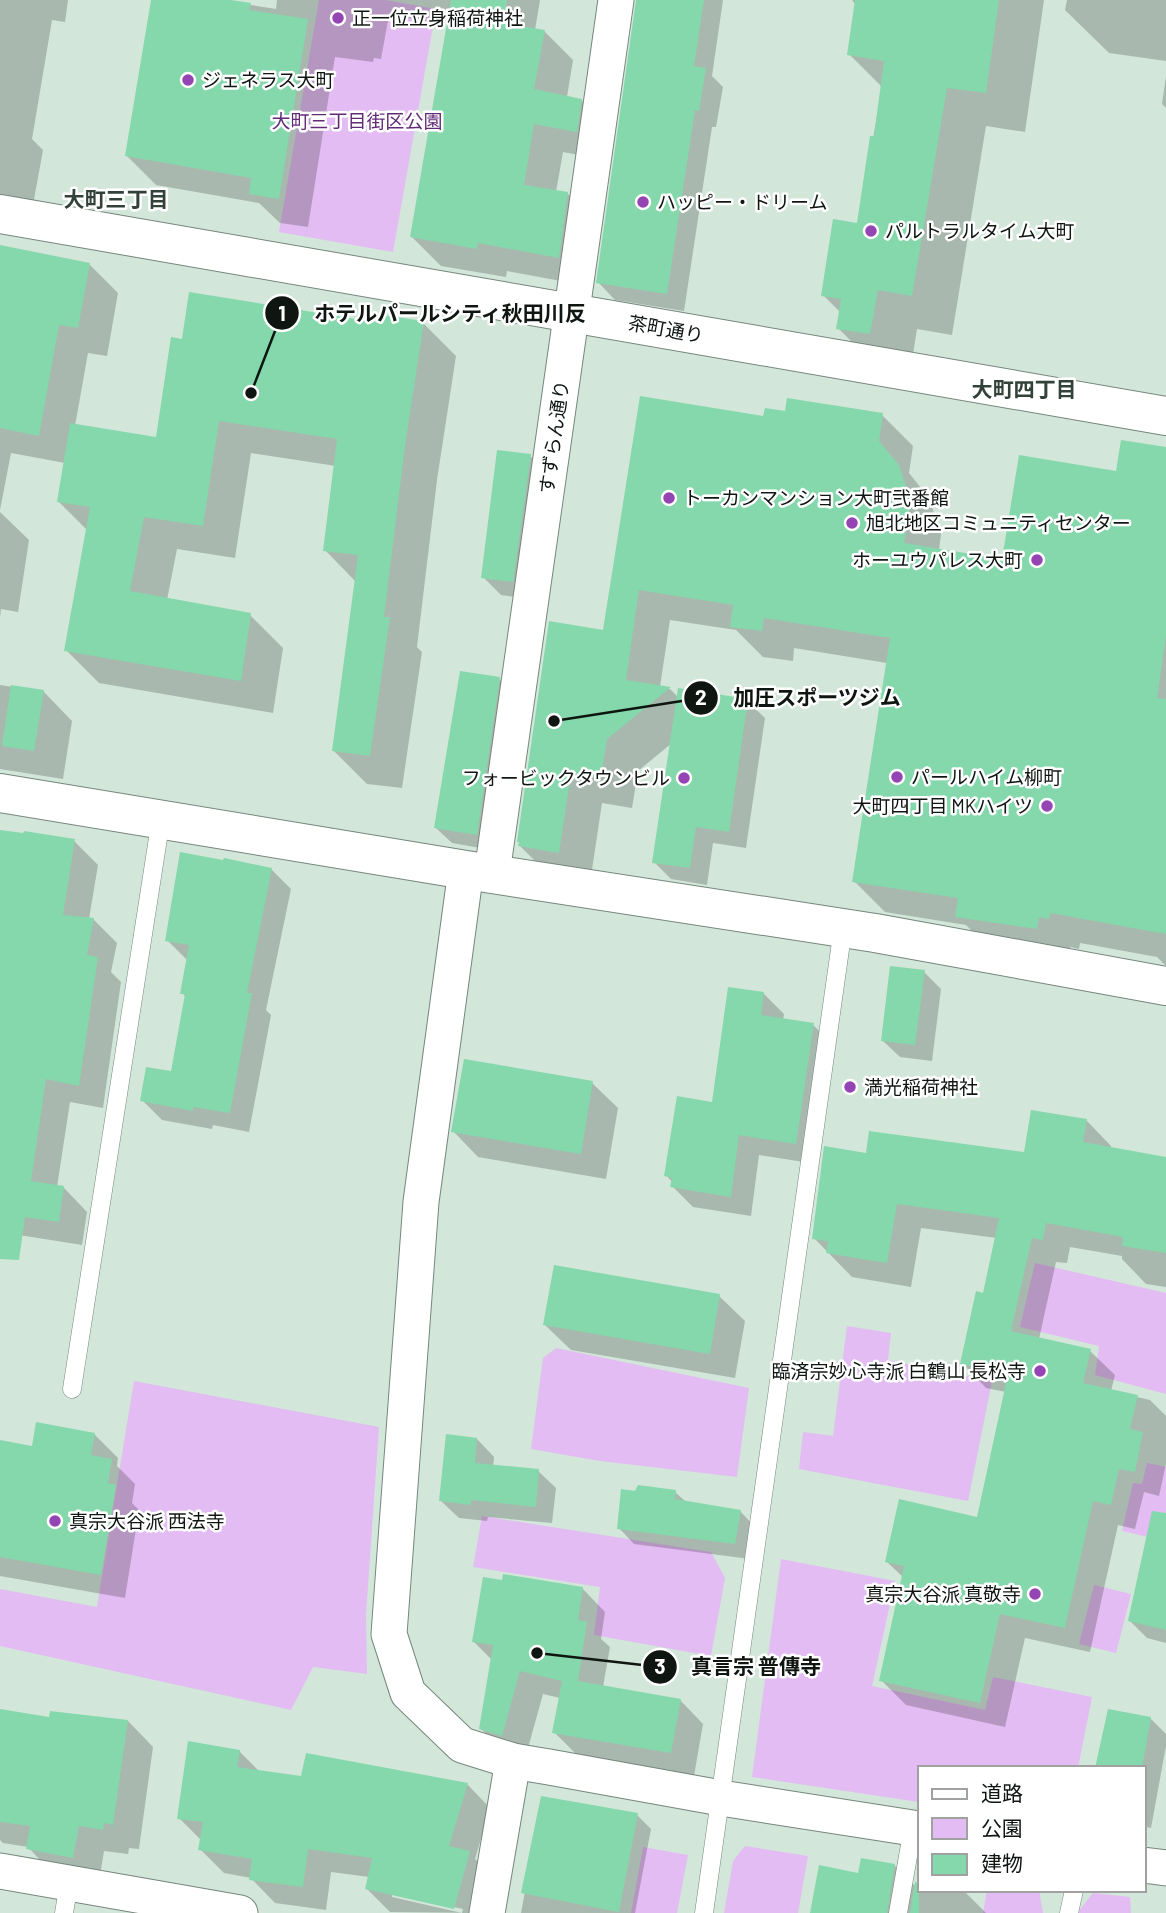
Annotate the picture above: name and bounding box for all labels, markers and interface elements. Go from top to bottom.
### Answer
place label: 正一位立身稲荷神社 [352,6,523,29]
marker: 正一位立身稲荷神社 [330,10,346,26]
place label: ジェネラス大町 [202,68,335,91]
marker: ジェネラス大町 [180,72,196,88]
park label: 大町三丁目街区公園 [271,109,443,132]
district label: 大町三丁目 [64,186,169,211]
place label: ハッピー・ドリーム [657,190,827,213]
marker: ハッピー・ドリーム [635,194,651,210]
place label: パルトラルタイム大町 [885,219,1075,242]
marker: パルトラルタイム大町 [863,223,879,239]
callout: ホテルパールシティ秋田川反 [264,292,600,334]
text: 1 [278,300,286,325]
text: ホテルパールシティ秋田川反 [314,300,586,325]
street label: 茶町通り [627,311,706,346]
district label: 大町四丁目 [972,376,1077,401]
street label: すずらん通り [534,379,573,495]
place label: トーカンマンション大町弐番館 [683,486,949,509]
marker: トーカンマンション大町弐番館 [661,490,677,506]
place label: 旭北地区コミュニティセンター [866,511,1131,534]
marker: 旭北地区コミュニティセンター [844,515,860,531]
place label: ホーユウパレス大町 [852,548,1023,571]
marker: ホーユウパレス大町 [1029,552,1045,568]
callout: 加圧スポーツジム [684,677,915,719]
text: 2 [695,684,707,709]
text: 加圧スポーツジム [733,684,901,709]
place label: パールハイム柳町 [911,765,1062,788]
place label: フォービックタウンビル [462,766,670,789]
marker: パールハイム柳町 [889,769,905,785]
marker: フォービックタウンビル [676,770,692,786]
place label: 大町四丁目 MKハイツ [852,794,1033,817]
marker: 大町四丁目 MKハイツ [1039,798,1055,814]
place label: 満光稲荷神社 [864,1075,978,1098]
marker: 満光稲荷神社 [842,1079,858,1095]
place label: 臨済宗妙心寺派 白鶴山 長松寺 [771,1359,1026,1382]
marker: 臨済宗妙心寺派 白鶴山 長松寺 [1032,1363,1048,1379]
place label: 真宗大谷派 西法寺 [69,1509,225,1532]
marker: 真宗大谷派 西法寺 [47,1513,63,1529]
place label: 真宗大谷派 真敬寺 [865,1582,1021,1605]
marker: 真宗大谷派 真敬寺 [1027,1586,1043,1602]
callout: 真言宗 普傳寺 [642,1646,835,1688]
text: 3 [654,1653,666,1678]
text: 真言宗 普傳寺 [691,1653,821,1678]
legend [918,1766,1145,1892]
text: 道路 [981,1780,1023,1805]
text: 公園 [981,1815,1023,1840]
text: 建物 [981,1850,1023,1875]

